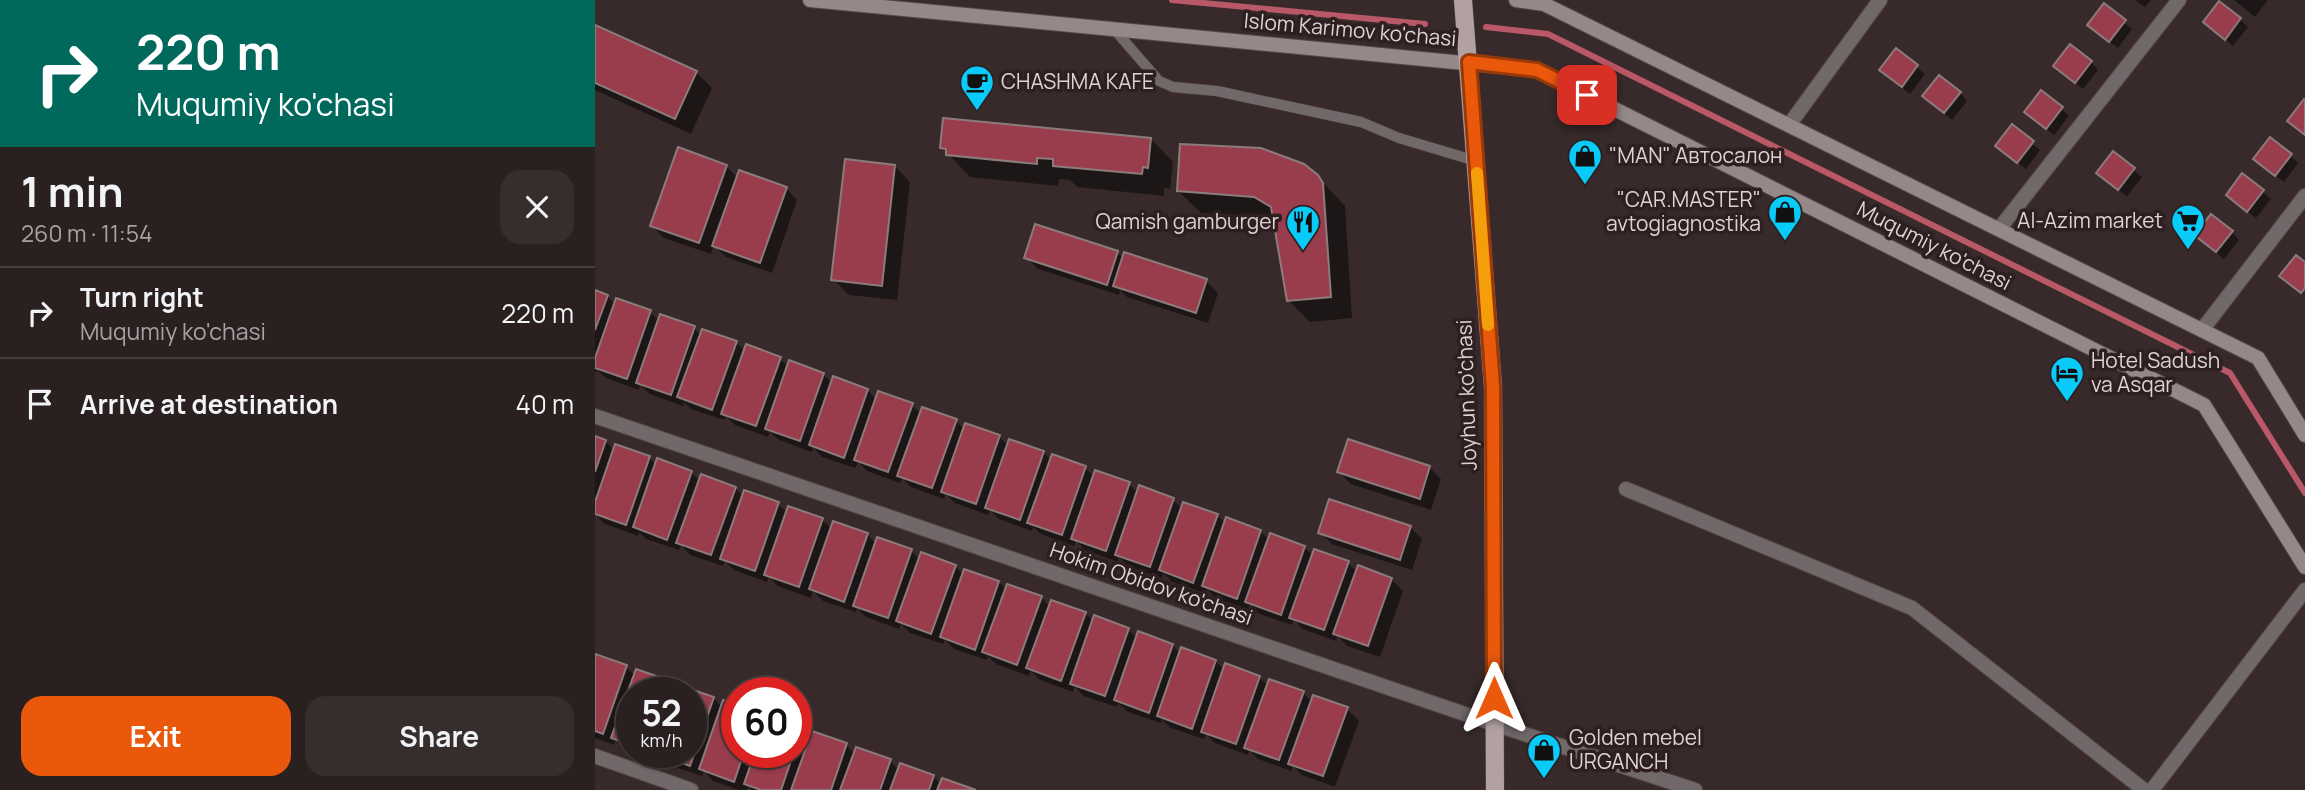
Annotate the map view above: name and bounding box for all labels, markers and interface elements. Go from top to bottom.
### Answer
street label: Islom Karimov ko'chasi [1243,6,1457,52]
text: 220 m [136,18,280,85]
icon: right [21,28,112,119]
cafe icon: CHASHMA KAFE [958,63,996,112]
pin [1557,65,1617,125]
place label: CHASHMA KAFE [1001,67,1154,95]
icon: arrive [1568,76,1606,114]
text: Muqumiy ko'chasi [136,82,395,126]
shop icon: "MAN" Автосалон [1566,137,1604,186]
place label: "MAN" Автосалон [1609,141,1783,169]
text: 1 min [21,162,124,220]
button: close [500,170,574,244]
place label: "CAR.MASTER" avtogiagnostika [1606,185,1761,237]
shop icon: "CAR.MASTER" avtogiagnostika [1766,193,1804,242]
street label: Muqumiy ko'chasi [1852,194,2016,296]
supermarket icon: Al-Azim market [2169,202,2207,251]
restaurant icon: Qamish gamburger [1284,203,1322,252]
place label: Al-Azim market [2017,206,2163,234]
place label: Qamish gamburger [1095,207,1279,235]
text: 260 m · 11:54 [21,217,153,249]
text: Turn right [80,279,204,315]
icon: right [21,294,59,332]
text: 220 m [501,295,574,331]
text: Muqumiy ko'chasi [80,315,266,347]
street label: Joyhun ko'chasi [1449,319,1483,471]
place label: Hotel Sadush va Asqar [2091,346,2220,398]
hotel icon: Hotel Sadush va Asqar [2048,354,2086,403]
icon: arrive [21,385,59,423]
text: Arrive at destination [80,386,338,422]
text: 40 m [516,386,574,422]
street label: Hokim Obidov ko'chasi [1046,535,1256,631]
position arrow [1457,661,1531,735]
speed limit sign: 60 [721,677,812,768]
text: 52 [641,689,682,737]
button: Exit [21,696,291,776]
button: Share [305,696,574,776]
place label: Golden mebel URGANCH [1569,723,1702,775]
text: km/h [641,728,682,752]
shop icon: Golden mebel URGANCH [1525,731,1563,780]

